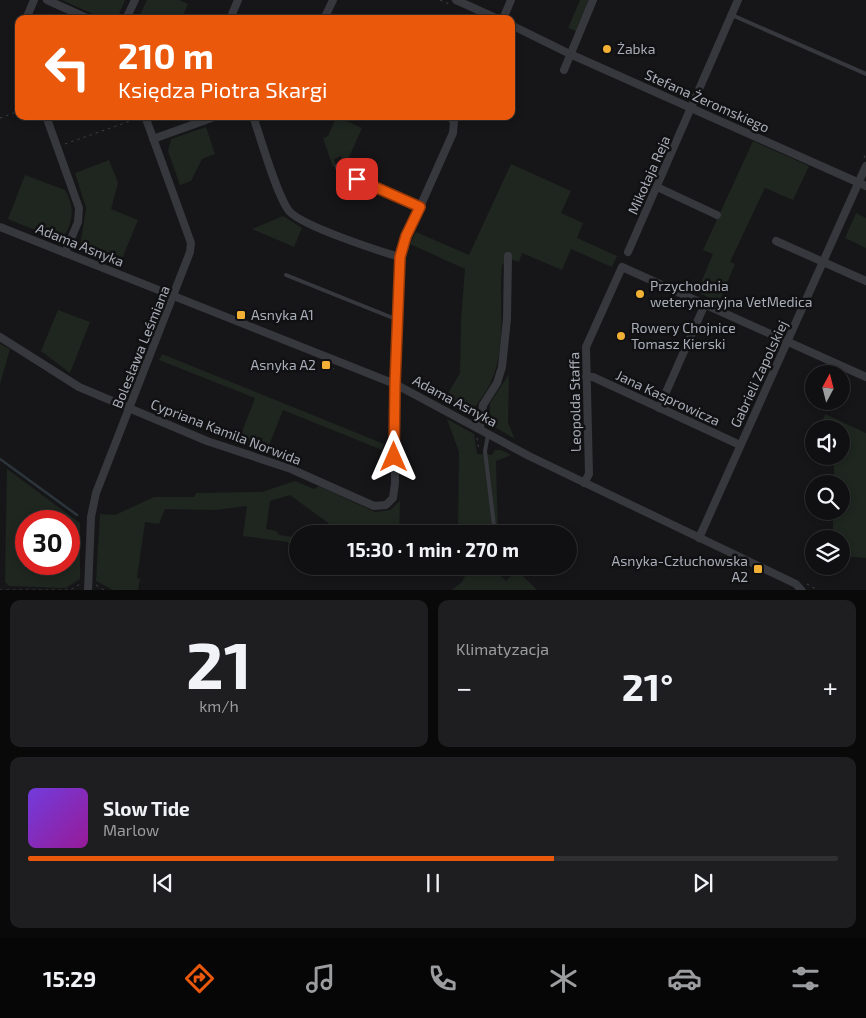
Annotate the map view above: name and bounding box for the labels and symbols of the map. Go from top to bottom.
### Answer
place label: Żabka [617,40,655,57]
marker: Żabka [601,43,613,55]
street label: Stefana Żeromskiego [642,65,772,136]
street label: Mikołaja Reja [624,133,673,217]
pin [336,158,378,200]
street label: Adama Asnyka [34,219,127,270]
place label: Przychodnia weterynaryjna VetMedica [650,277,813,310]
street label: Bolesława Leśmiana [108,283,173,411]
marker: Przychodnia weterynaryjna VetMedica [634,288,646,300]
place label: Asnyka A1 [251,306,314,323]
marker: Asnyka A1 [235,309,247,321]
street label: Gabrieli Zapolskiej [726,317,791,430]
place label: Rowery Chojnice Tomasz Kierski [631,319,736,352]
marker: Rowery Chojnice Tomasz Kierski [615,330,627,342]
street label: Leopolda Staffa [565,352,584,452]
place label: Asnyka A2 [250,356,316,373]
marker: Asnyka A2 [320,359,332,371]
north arrow [805,365,850,410]
street label: Jana Kasprowicza [614,366,723,429]
street label: Adama Asnyka [410,371,500,430]
street label: Cypriana Kamila Norwida [148,395,304,468]
position arrow [367,430,419,482]
speed limit sign: 30 [15,510,80,575]
place label: Asnyka-Człuchowska A2 [612,552,748,585]
marker: Asnyka-Człuchowska A2 [752,563,764,575]

